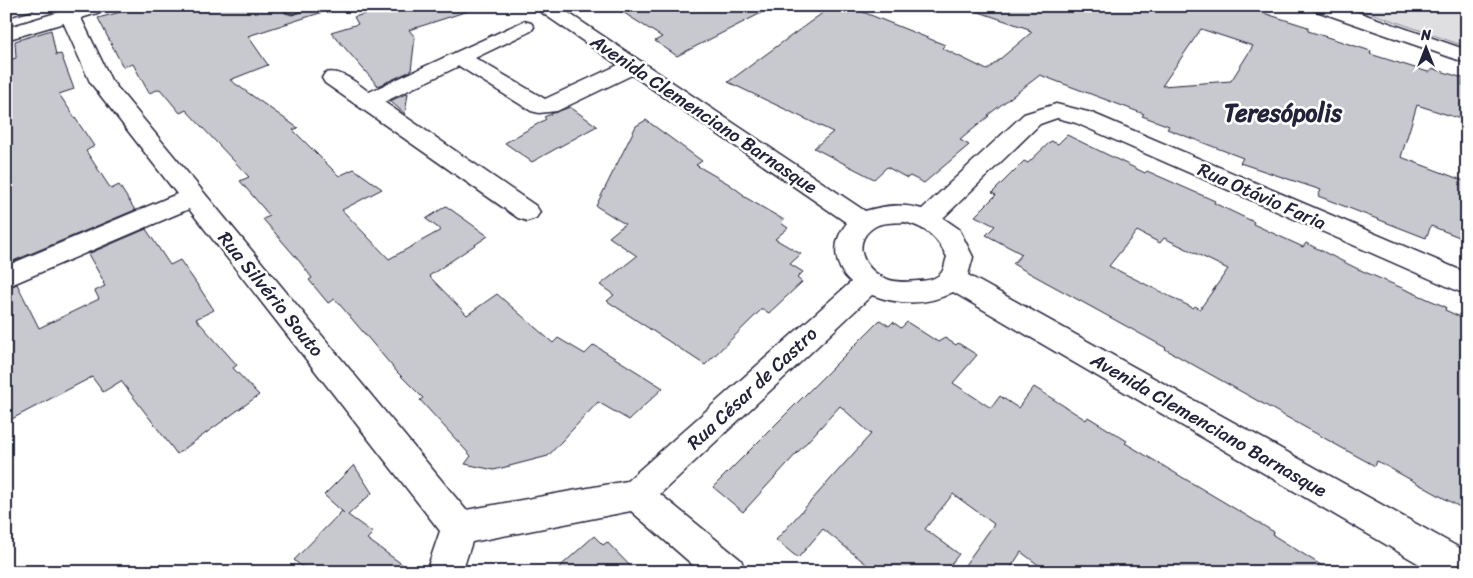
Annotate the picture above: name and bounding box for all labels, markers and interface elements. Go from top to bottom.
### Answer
north arrow [1400,22,1450,72]
text: N [1420,23,1431,48]
street label: Avenida Clemenciano Barnasque [583,25,824,203]
district label: Teresópolis [1224,92,1343,134]
street label: Rua Otávio Faria [1192,153,1332,239]
street label: Rua Silvério Souto [210,224,333,365]
street label: Rua César de Castro [679,318,825,458]
street label: Avenida Clemenciano Barnasque [1084,343,1333,506]

